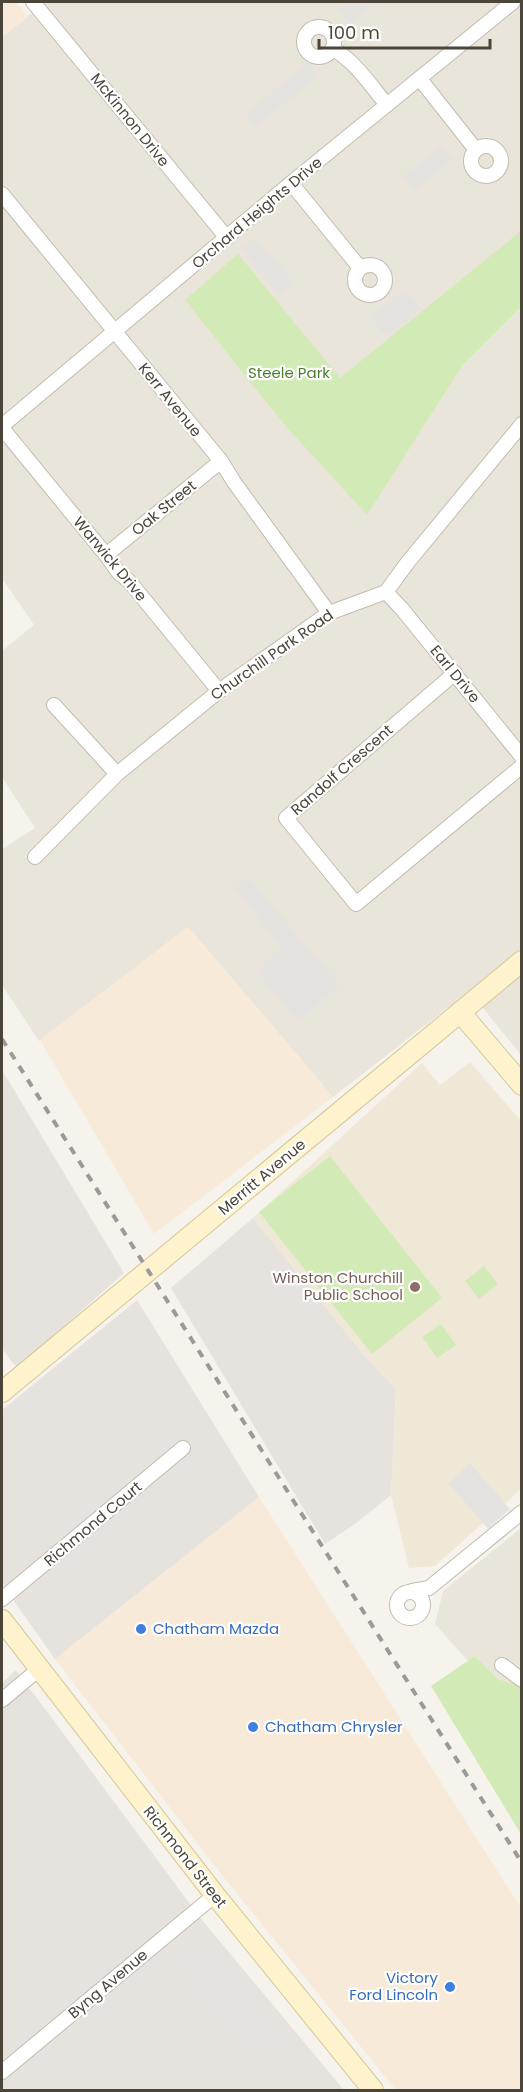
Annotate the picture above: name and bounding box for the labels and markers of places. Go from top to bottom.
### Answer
place label: Winston Churchill Public School [272,1267,403,1305]
marker: Winston Churchill Public School [408,1280,422,1294]
place label: Chatham Mazda [153,1618,279,1639]
marker: Chatham Mazda [134,1622,148,1636]
place label: Chatham Chrysler [265,1716,403,1737]
marker: Chatham Chrysler [246,1720,260,1734]
place label: Victory Ford Lincoln [349,1967,439,2005]
marker: Victory Ford Lincoln [443,1980,457,1994]

